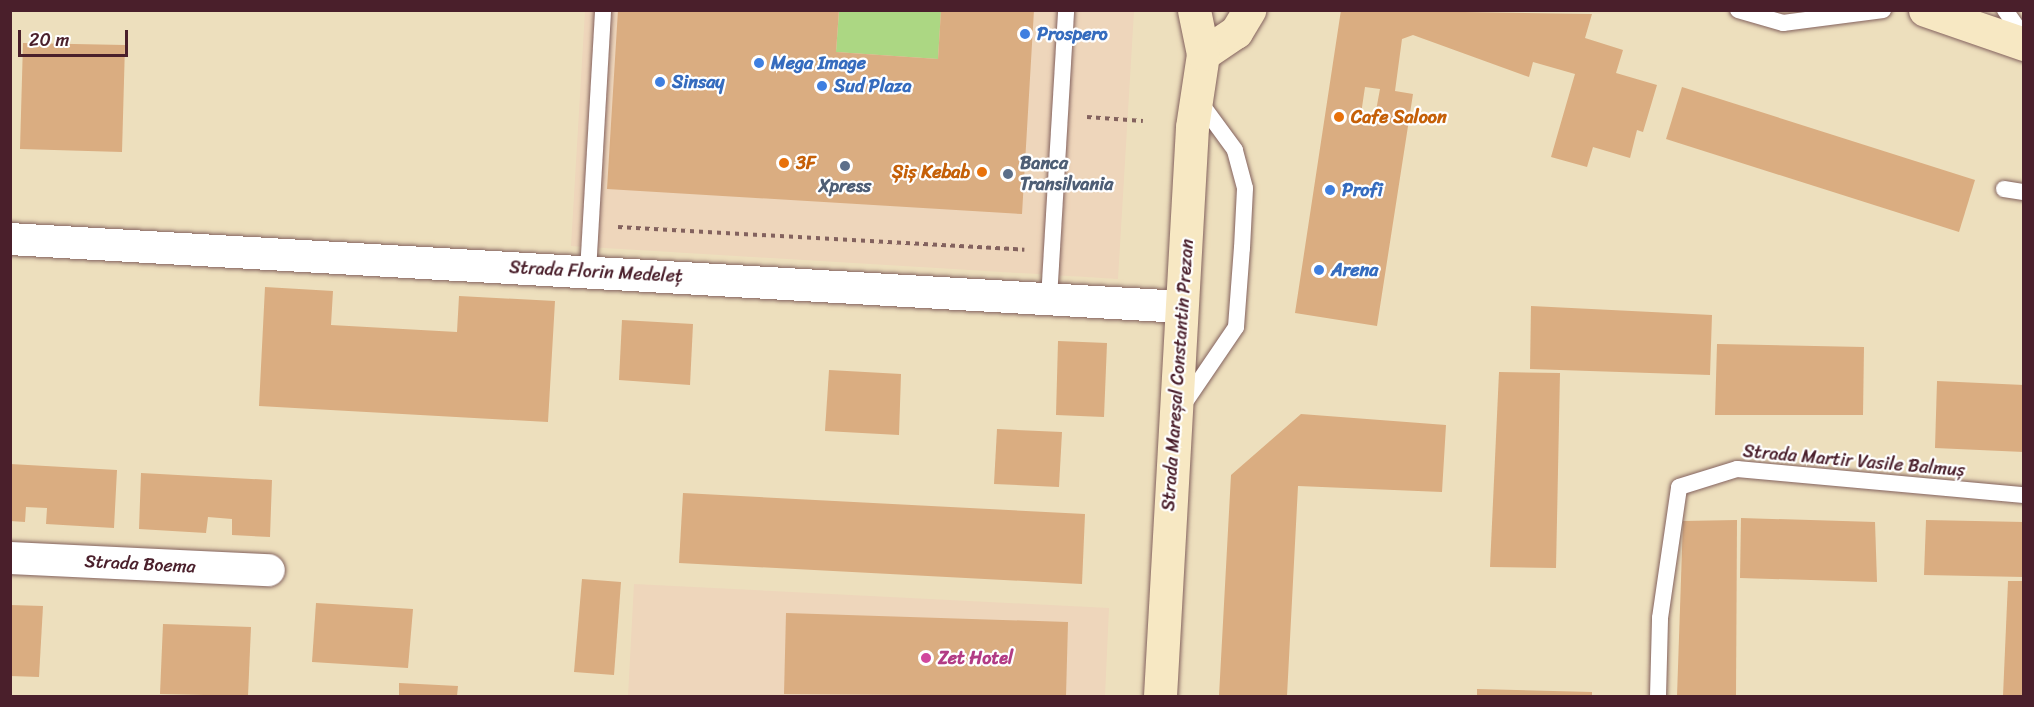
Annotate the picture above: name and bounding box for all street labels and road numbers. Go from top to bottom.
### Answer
street label: Strada Mareșal Constantin Prezan [1158,238,1198,512]
street label: Strada Florin Medeleț [509,257,683,287]
street label: Strada Martir Vasile Balmuș [1742,441,1966,481]
street label: Strada Boema [84,550,196,578]

